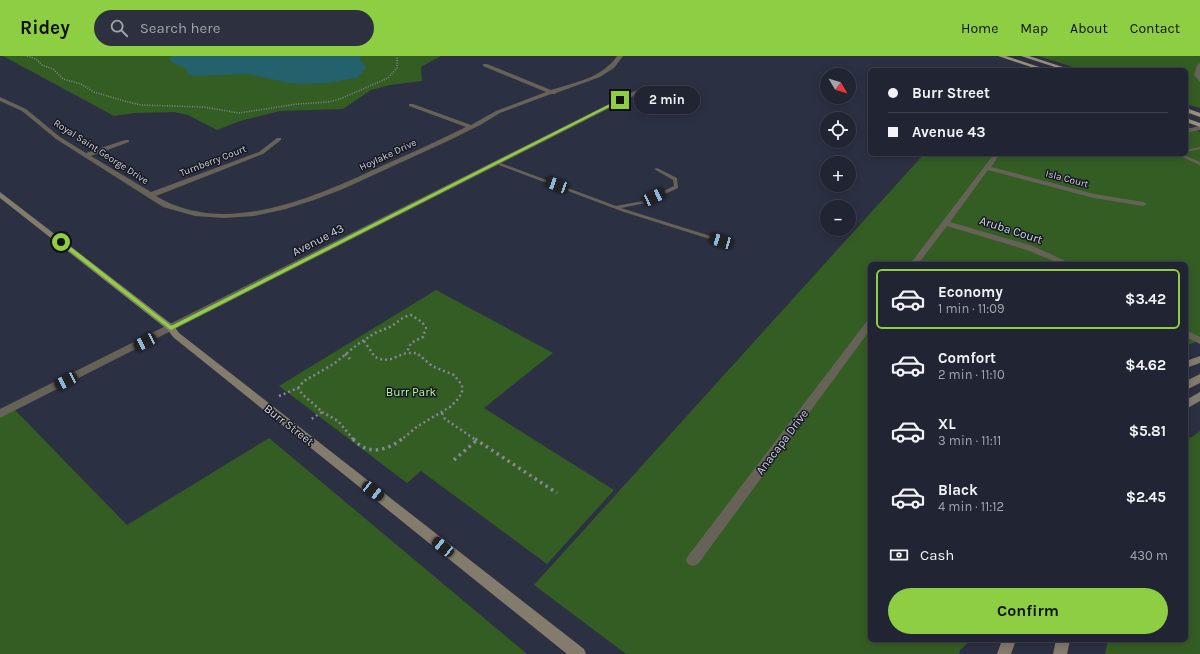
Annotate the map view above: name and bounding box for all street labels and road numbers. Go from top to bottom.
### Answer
street label: Royal Saint George Drive [51,117,151,187]
street label: Hoylake Drive [358,137,418,173]
street label: Turnberry Court [178,143,248,179]
street label: Isla Court [1044,168,1090,191]
street label: Aruba Court [978,213,1045,247]
street label: Avenue 43 [290,221,346,259]
street label: Burr Street [261,401,317,449]
street label: Anacapa Drive [753,407,811,477]

